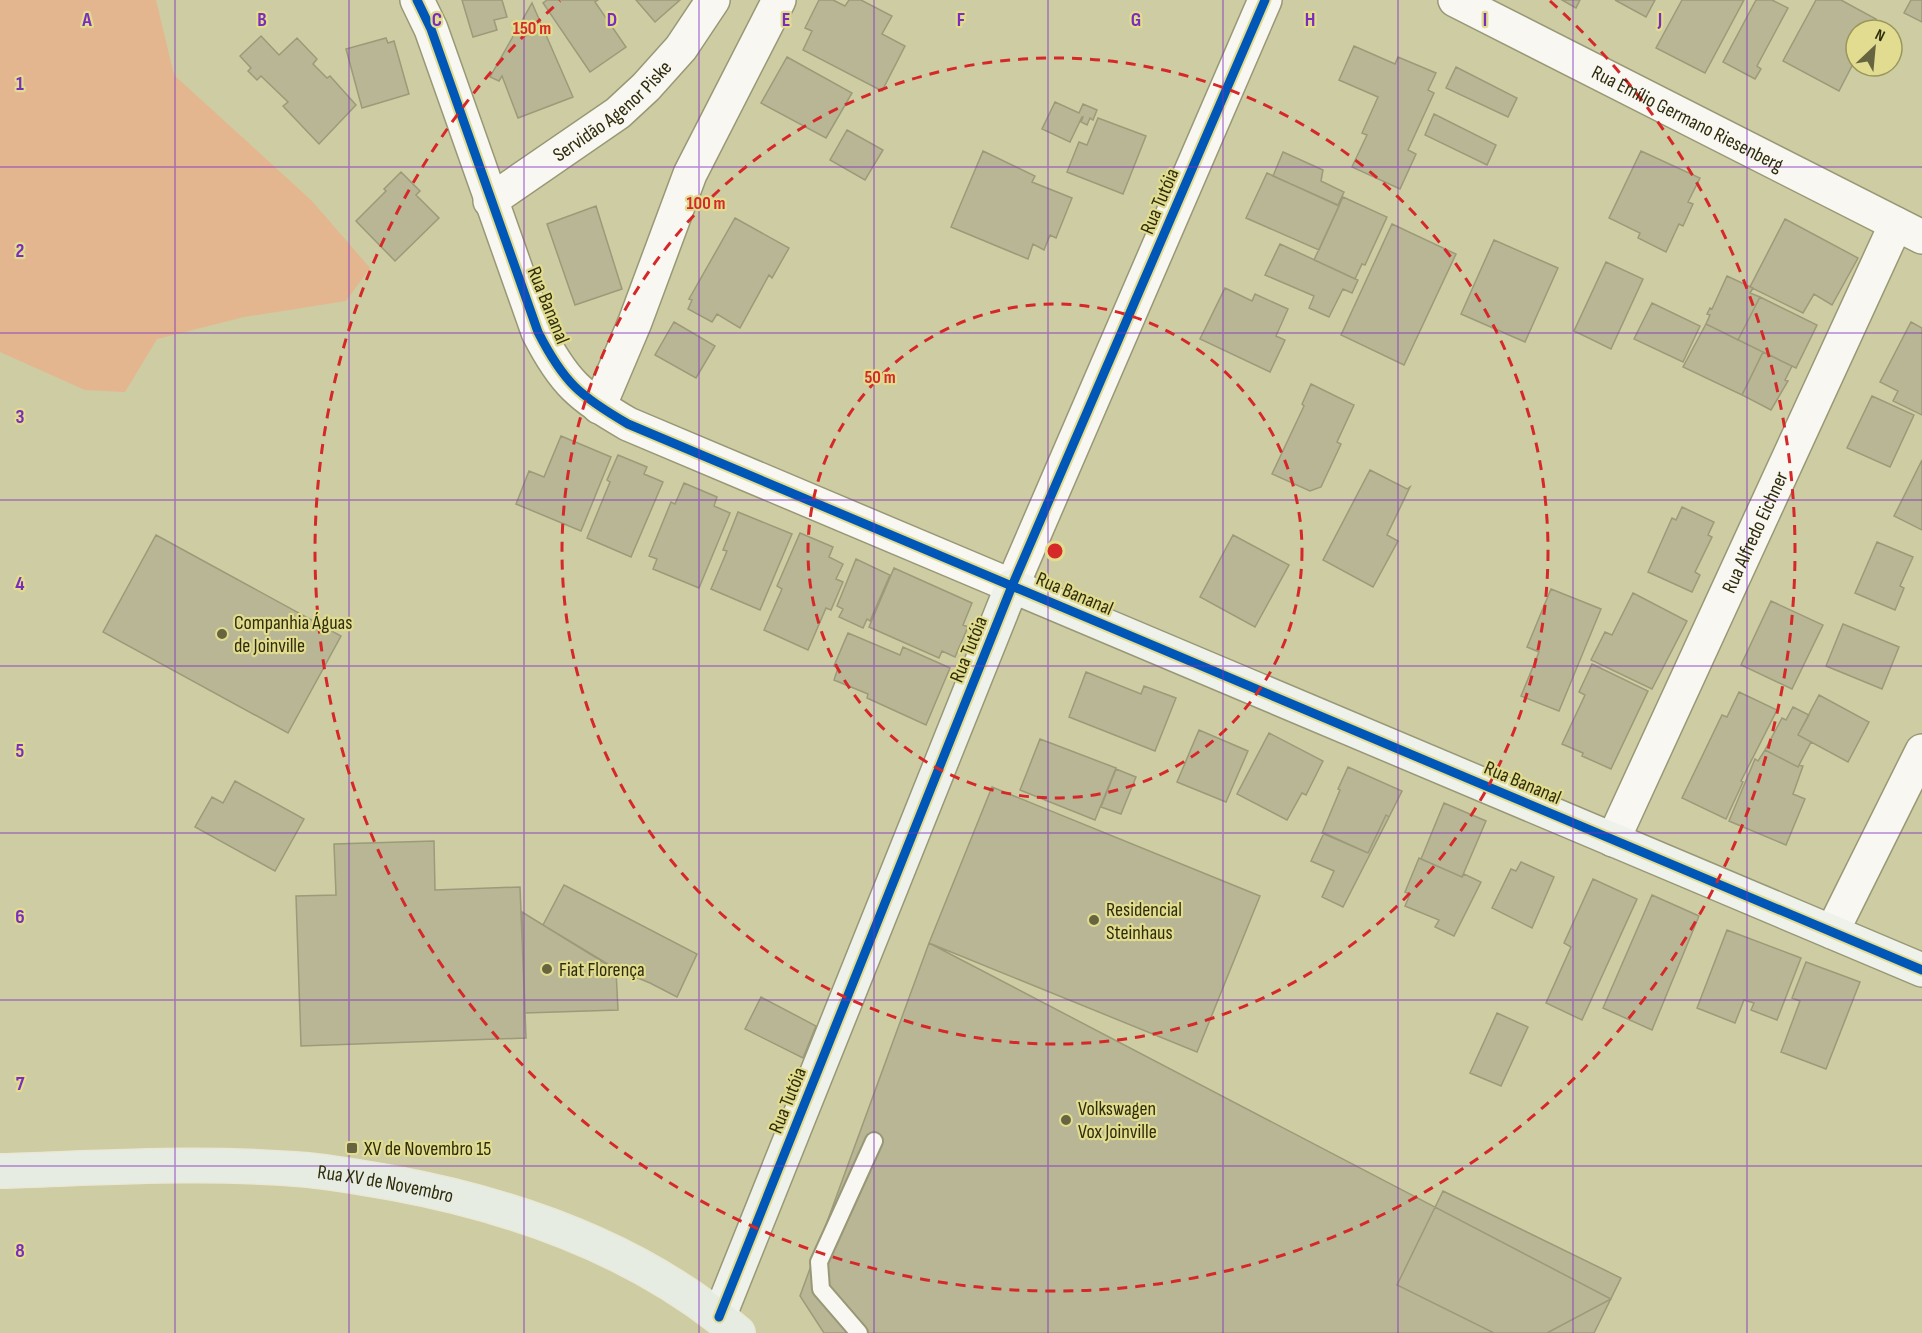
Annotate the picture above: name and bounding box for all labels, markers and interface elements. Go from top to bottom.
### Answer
text: A [81,8,92,32]
text: B [257,8,267,32]
text: C [432,8,442,32]
text: D [607,8,617,32]
text: E [782,8,790,32]
text: F [957,8,965,32]
text: G [1131,8,1141,32]
text: H [1305,8,1315,32]
text: I [1483,8,1487,32]
text: J [1657,8,1662,32]
text: 150 m [513,18,551,39]
north arrow [1844,18,1904,78]
text: N [1872,25,1888,46]
street label: Servidão Agenor Piske [548,56,677,167]
street label: Rua Emílio Germano Riesenberg [1588,60,1787,178]
text: 1 [16,72,24,96]
street label: Rua Tutóia [1135,165,1184,238]
text: 100 m [687,193,726,214]
text: 2 [16,239,24,263]
street label: Rua Bananal [522,263,574,348]
text: 50 m [864,367,896,388]
text: 3 [16,405,25,429]
street label: Rua Alfredo Eichner [1717,468,1794,597]
centre of rings [1045,541,1065,561]
street label: Rua Bananal [1032,567,1117,621]
text: 4 [15,572,25,596]
place label: Companhia Águas de Joinville [234,611,352,658]
street label: Rua Tutóia [945,613,993,686]
marker: Companhia Águas de Joinville [215,627,229,641]
text: 5 [16,739,25,763]
street label: Rua Bananal [1480,756,1565,810]
place label: Residencial Steinhaus [1106,898,1182,945]
text: 6 [15,905,25,929]
marker: Residencial Steinhaus [1087,913,1101,927]
place label: Fiat Florença [559,958,645,982]
marker: Fiat Florença [540,962,554,976]
street label: Rua Tutóia [764,1064,812,1137]
text: 7 [16,1072,25,1096]
place label: Volkswagen Vox Joinville [1078,1097,1157,1144]
marker: Volkswagen Vox Joinville [1059,1113,1073,1127]
place label: XV de Novembro 15 [363,1137,491,1161]
marker: XV de Novembro 15 [345,1141,359,1155]
street label: Rua XV de Novembro [316,1160,456,1209]
text: 8 [15,1239,25,1263]

